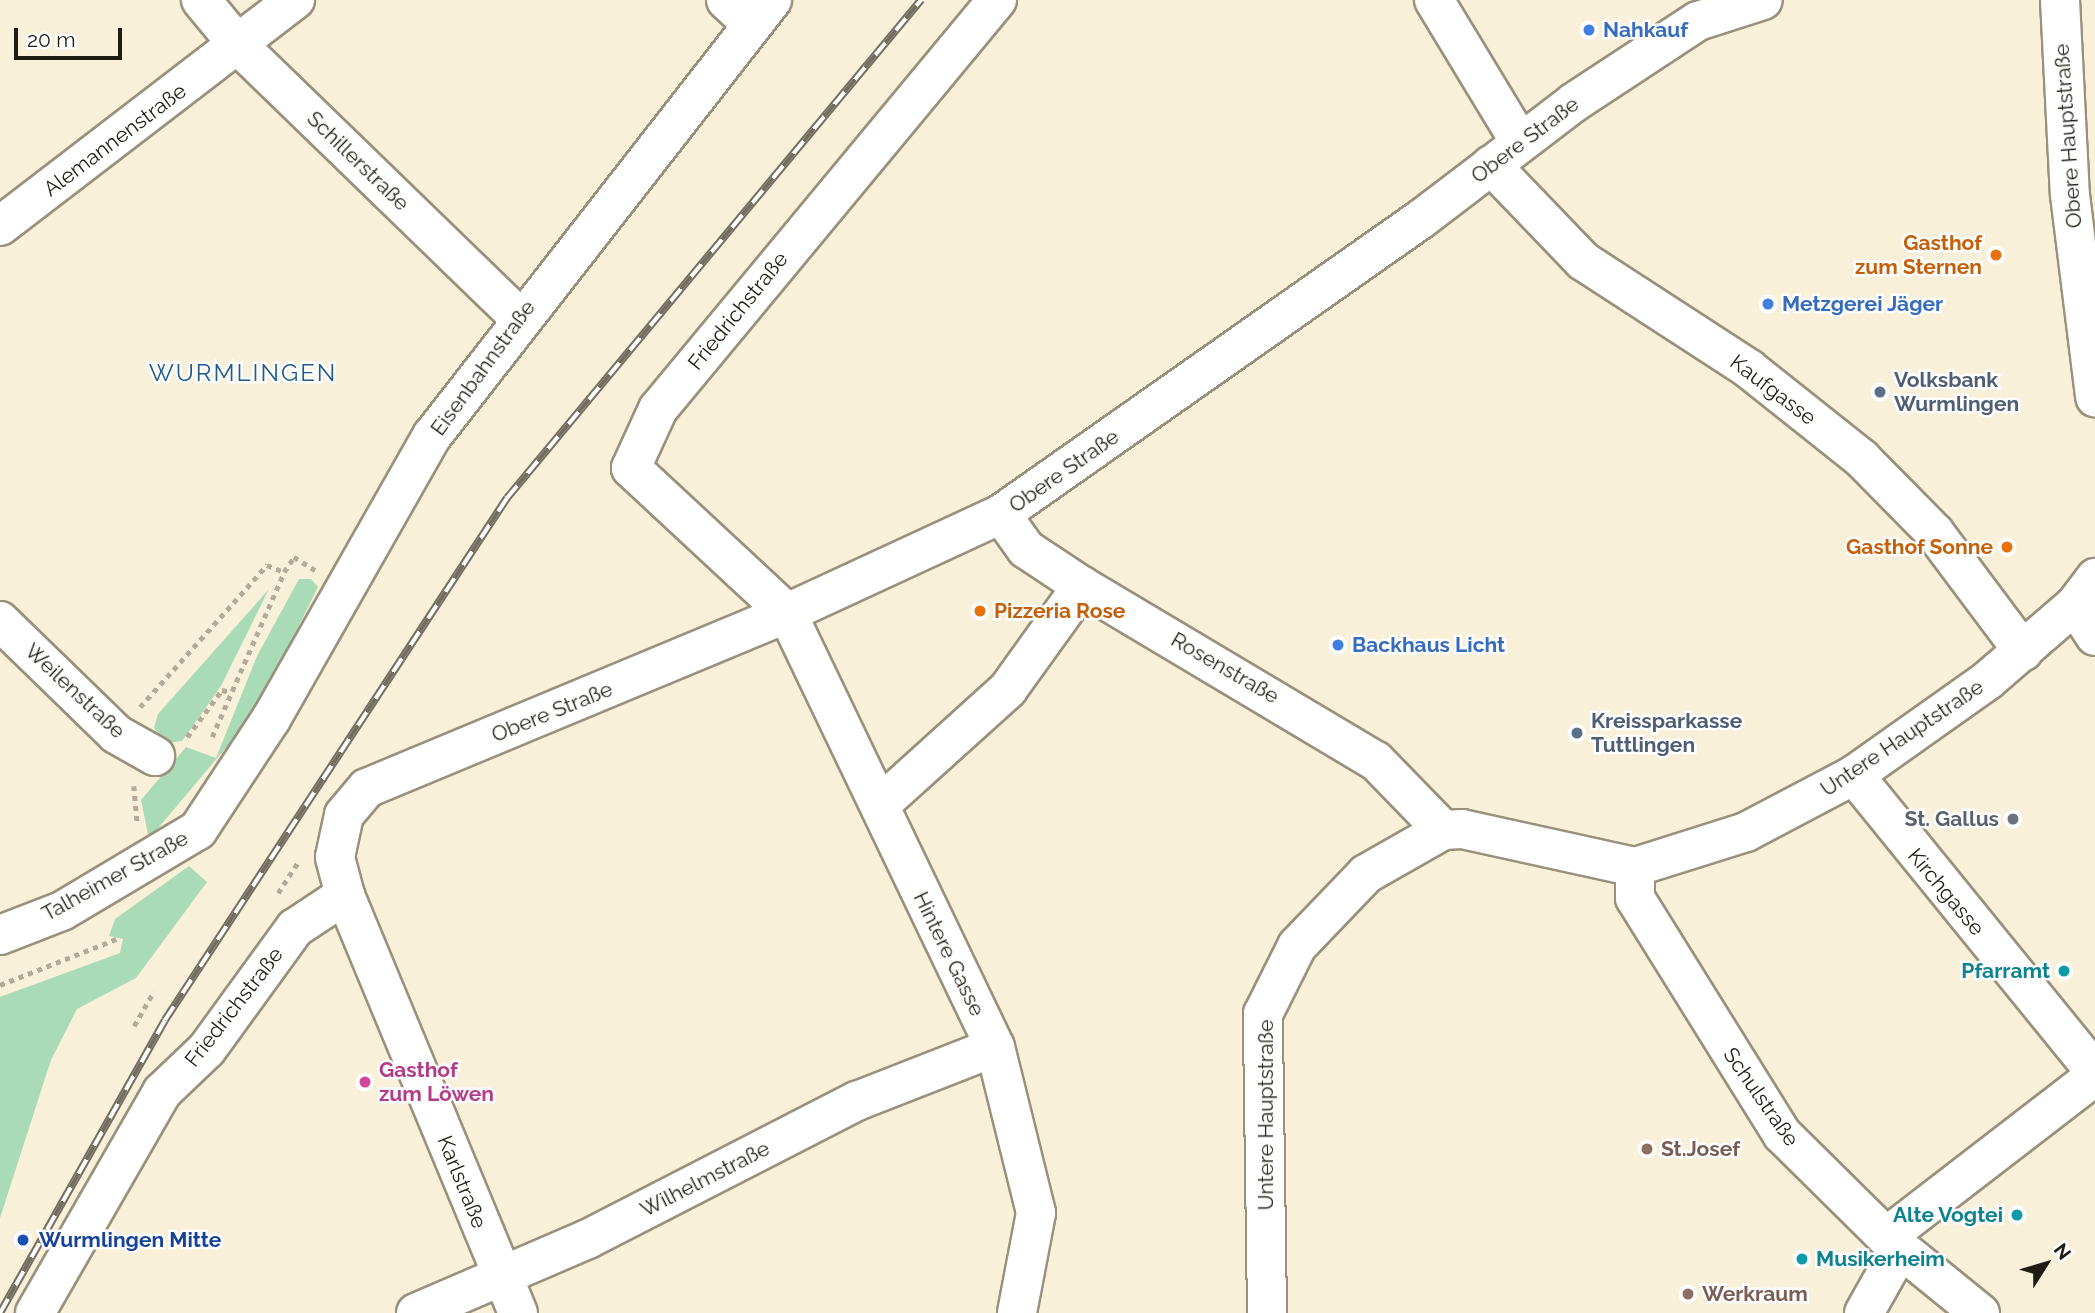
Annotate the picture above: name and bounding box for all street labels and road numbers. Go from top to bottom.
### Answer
street label: Obere Hauptstraße [2049,43,2087,229]
street label: Alemannenstraße [39,78,191,202]
street label: Obere Straße [1466,91,1584,189]
street label: Schillerstraße [302,106,414,216]
street label: Friedrichstraße [683,247,793,375]
street label: Eisenbahnstraße [426,296,540,440]
street label: Kaufgasse [1725,350,1821,430]
street label: Obere Straße [1004,424,1124,518]
street label: Rosenstraße [1167,627,1283,709]
street label: Weilenstraße [20,638,130,744]
street label: Untere Hauptstraße [1816,674,1988,802]
street label: Obere Straße [488,676,616,748]
street label: Talheimer Straße [37,825,193,927]
street label: Kirchgasse [1902,843,1990,941]
street label: Hintere Gasse [908,888,990,1020]
street label: Friedrichstraße [180,942,288,1072]
street label: Untere Hauptstraße [1253,1020,1279,1210]
street label: Schulstraße [1718,1043,1804,1151]
street label: Karlstraße [432,1132,492,1232]
street label: Wilhelmstraße [636,1136,774,1222]

